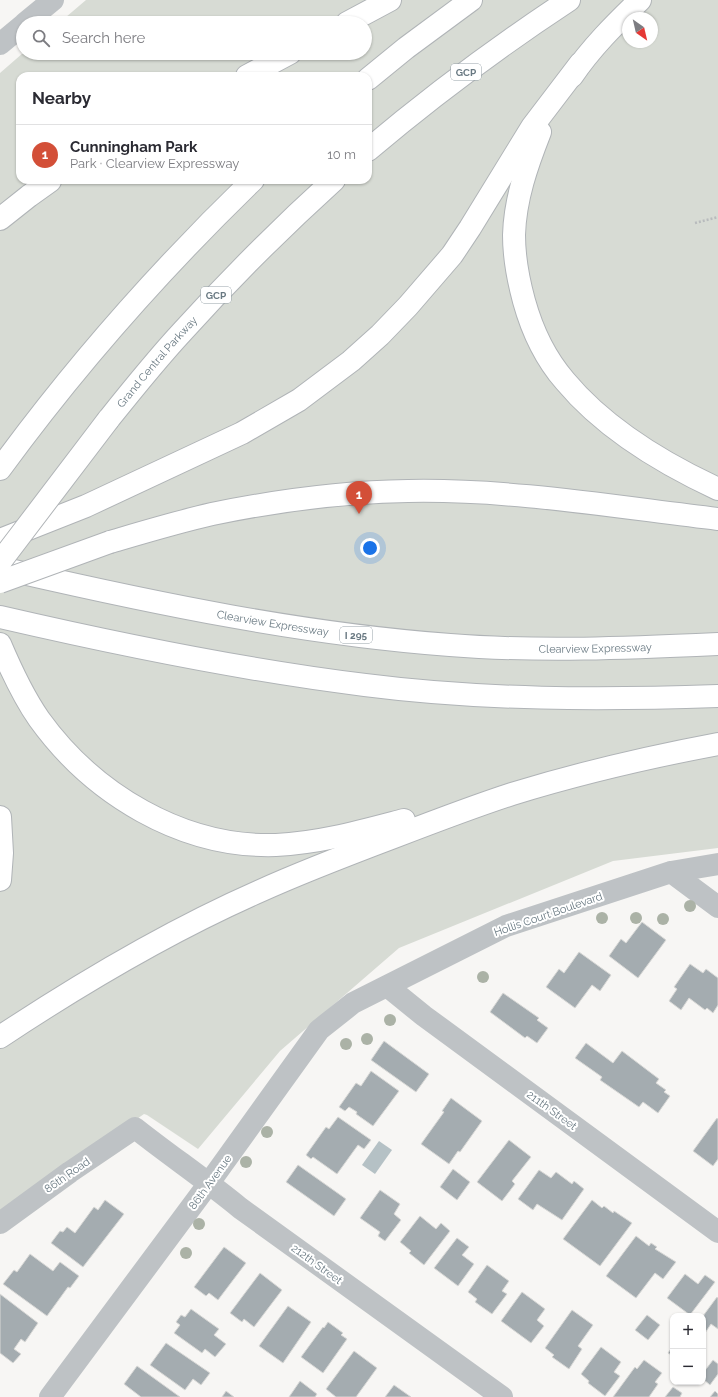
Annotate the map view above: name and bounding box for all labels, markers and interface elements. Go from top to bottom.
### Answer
north arrow [622,12,658,48]
search box [16,16,372,60]
icon: search [30,27,52,49]
text: Search here [62,29,145,47]
road number: GCP [451,64,481,80]
text: Nearby [32,88,91,108]
text: Cunningham Park [70,138,197,156]
text: 1 [42,147,48,162]
text: 10 m [327,147,356,162]
text: Park · Clearview Expressway [70,156,239,171]
road number: GCP [201,287,231,303]
street label: Grand Central Parkway [114,314,200,410]
pin: 1 [346,481,372,514]
your location [360,538,380,558]
street label: Clearview Expressway [216,608,330,639]
road number: I 295 [340,627,372,643]
street label: Clearview Expressway [539,641,652,656]
street label: Hollis Court Boulevard [492,890,604,939]
street label: 211th Street [524,1088,579,1133]
street label: 86th Avenue [186,1152,235,1212]
street label: 86th Road [42,1155,93,1196]
street label: 212th Street [289,1242,345,1287]
map controls [670,1313,706,1385]
button: + [670,1313,706,1349]
button: − [670,1349,706,1385]

